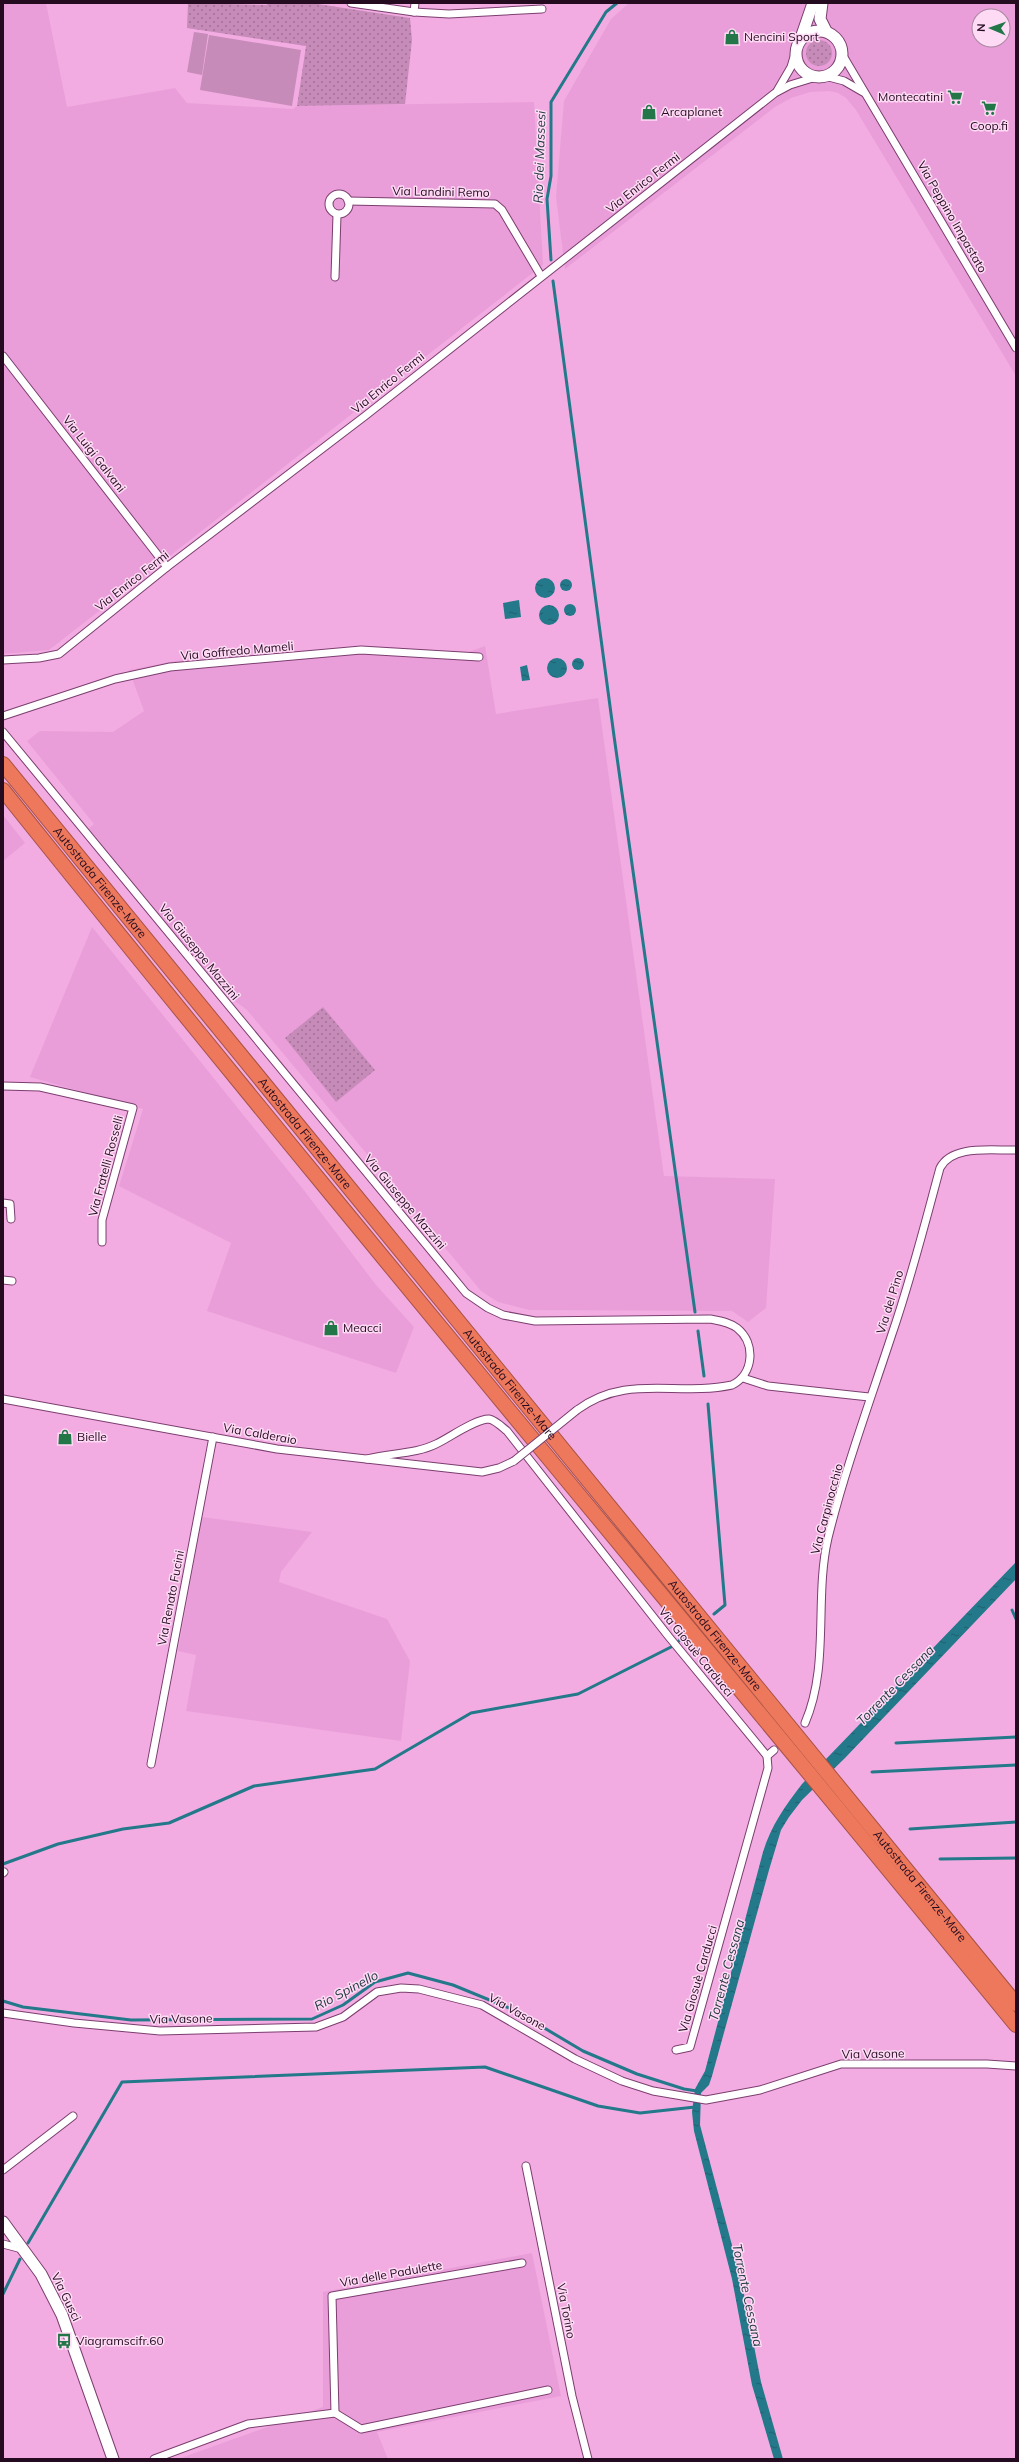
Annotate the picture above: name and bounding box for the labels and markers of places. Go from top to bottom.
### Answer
shop icon: Nencini Sport [723,28,741,46]
place label: Nencini Sport [744,29,819,44]
supermarket icon: Montecatini [946,88,964,106]
place label: Montecatini [878,89,943,104]
supermarket icon: Coop.fi [980,99,998,117]
shop icon: Arcaplanet [640,103,658,121]
place label: Arcaplanet [661,104,722,119]
place label: Coop.fi [970,118,1008,133]
shop icon: Meacci [322,1319,340,1337]
place label: Meacci [343,1320,382,1335]
shop icon: Bielle [56,1428,74,1446]
place label: Bielle [77,1429,107,1444]
bus stop icon: Viagramscifr.60 [55,2332,73,2350]
place label: Viagramscifr.60 [76,2333,164,2348]

